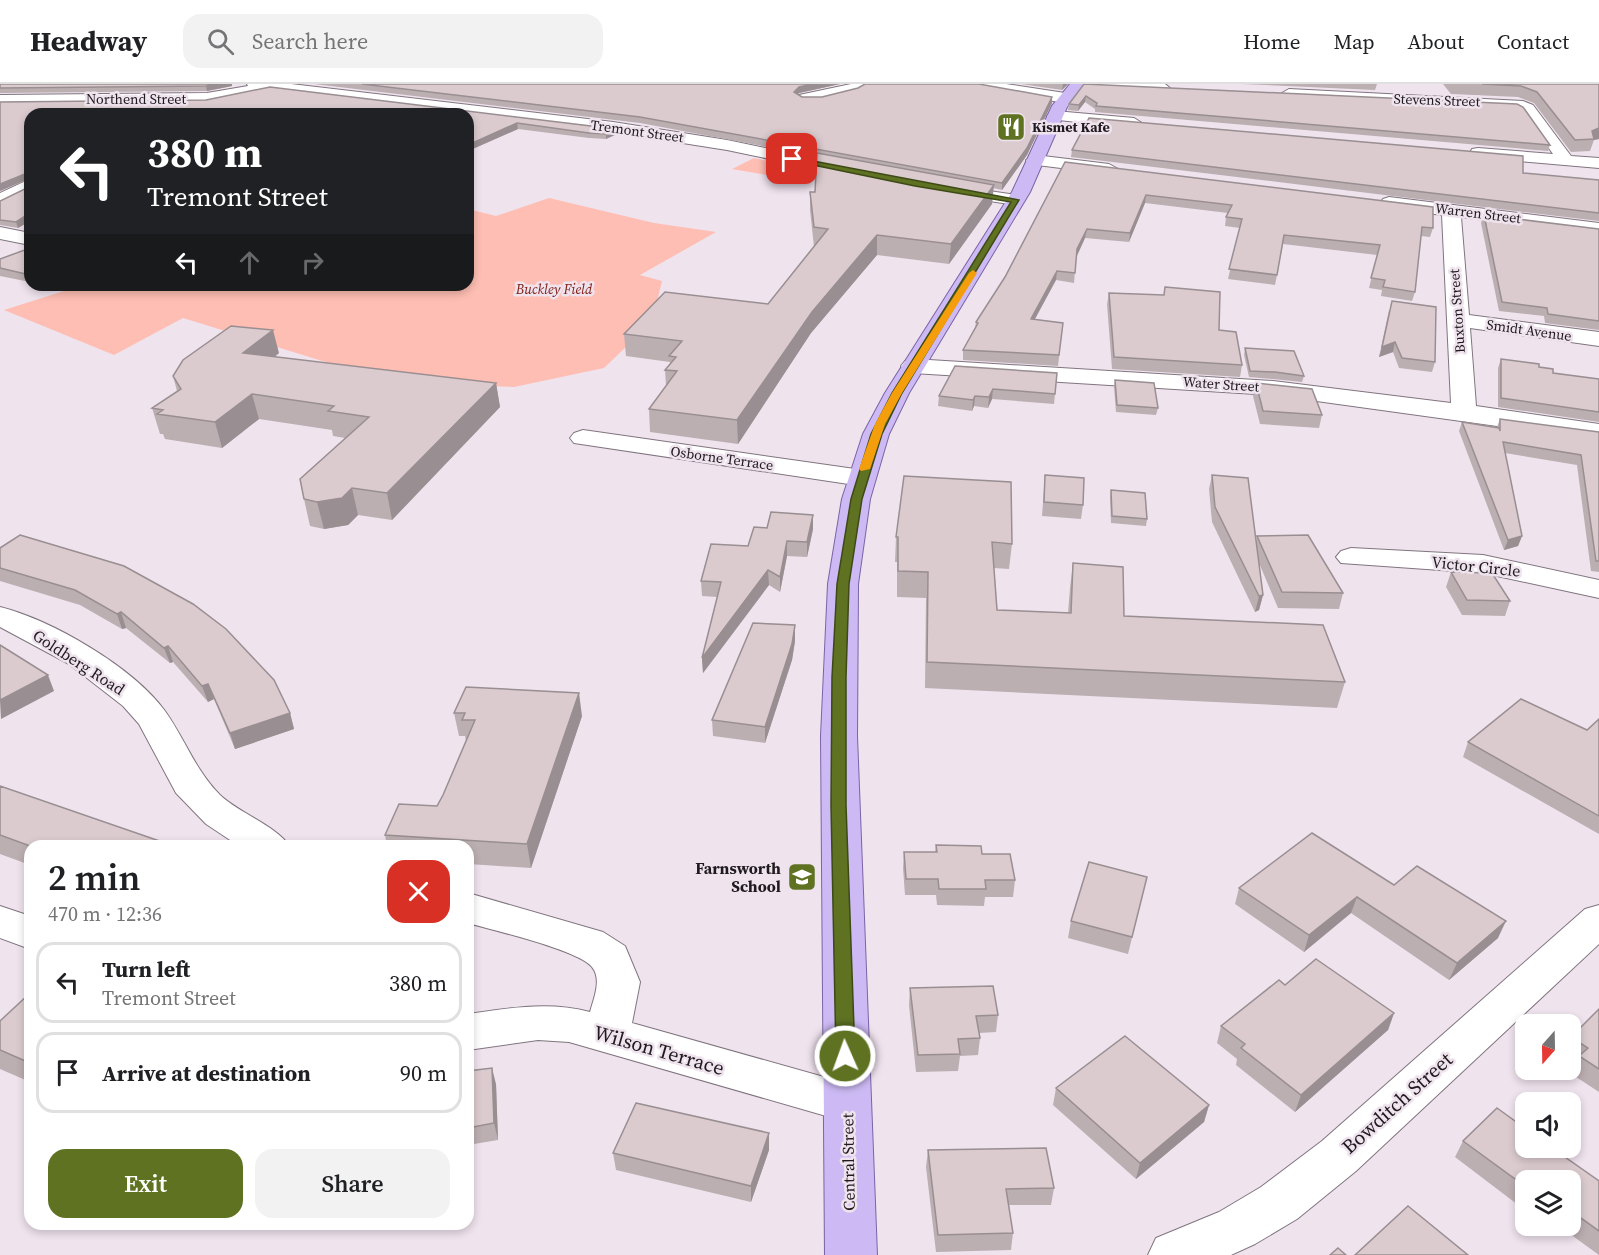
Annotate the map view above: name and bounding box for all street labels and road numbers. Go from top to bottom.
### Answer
street label: Stevens Street [1393,88,1481,112]
street label: Northend Street [86,89,186,109]
street label: Tremont Street [589,115,685,147]
street label: Warren Street [1434,198,1523,228]
street label: Buxton Street [1444,268,1470,354]
street label: Smidt Avenue [1485,314,1573,346]
street label: Water Street [1182,371,1260,397]
street label: Osborne Terrace [669,441,775,475]
street label: Victor Circle [1430,550,1522,582]
street label: Goldberg Road [29,624,129,700]
street label: Wilson Terrace [590,1018,728,1082]
street label: Bowditch Street [1336,1045,1459,1160]
street label: Central Street [836,1112,860,1211]

